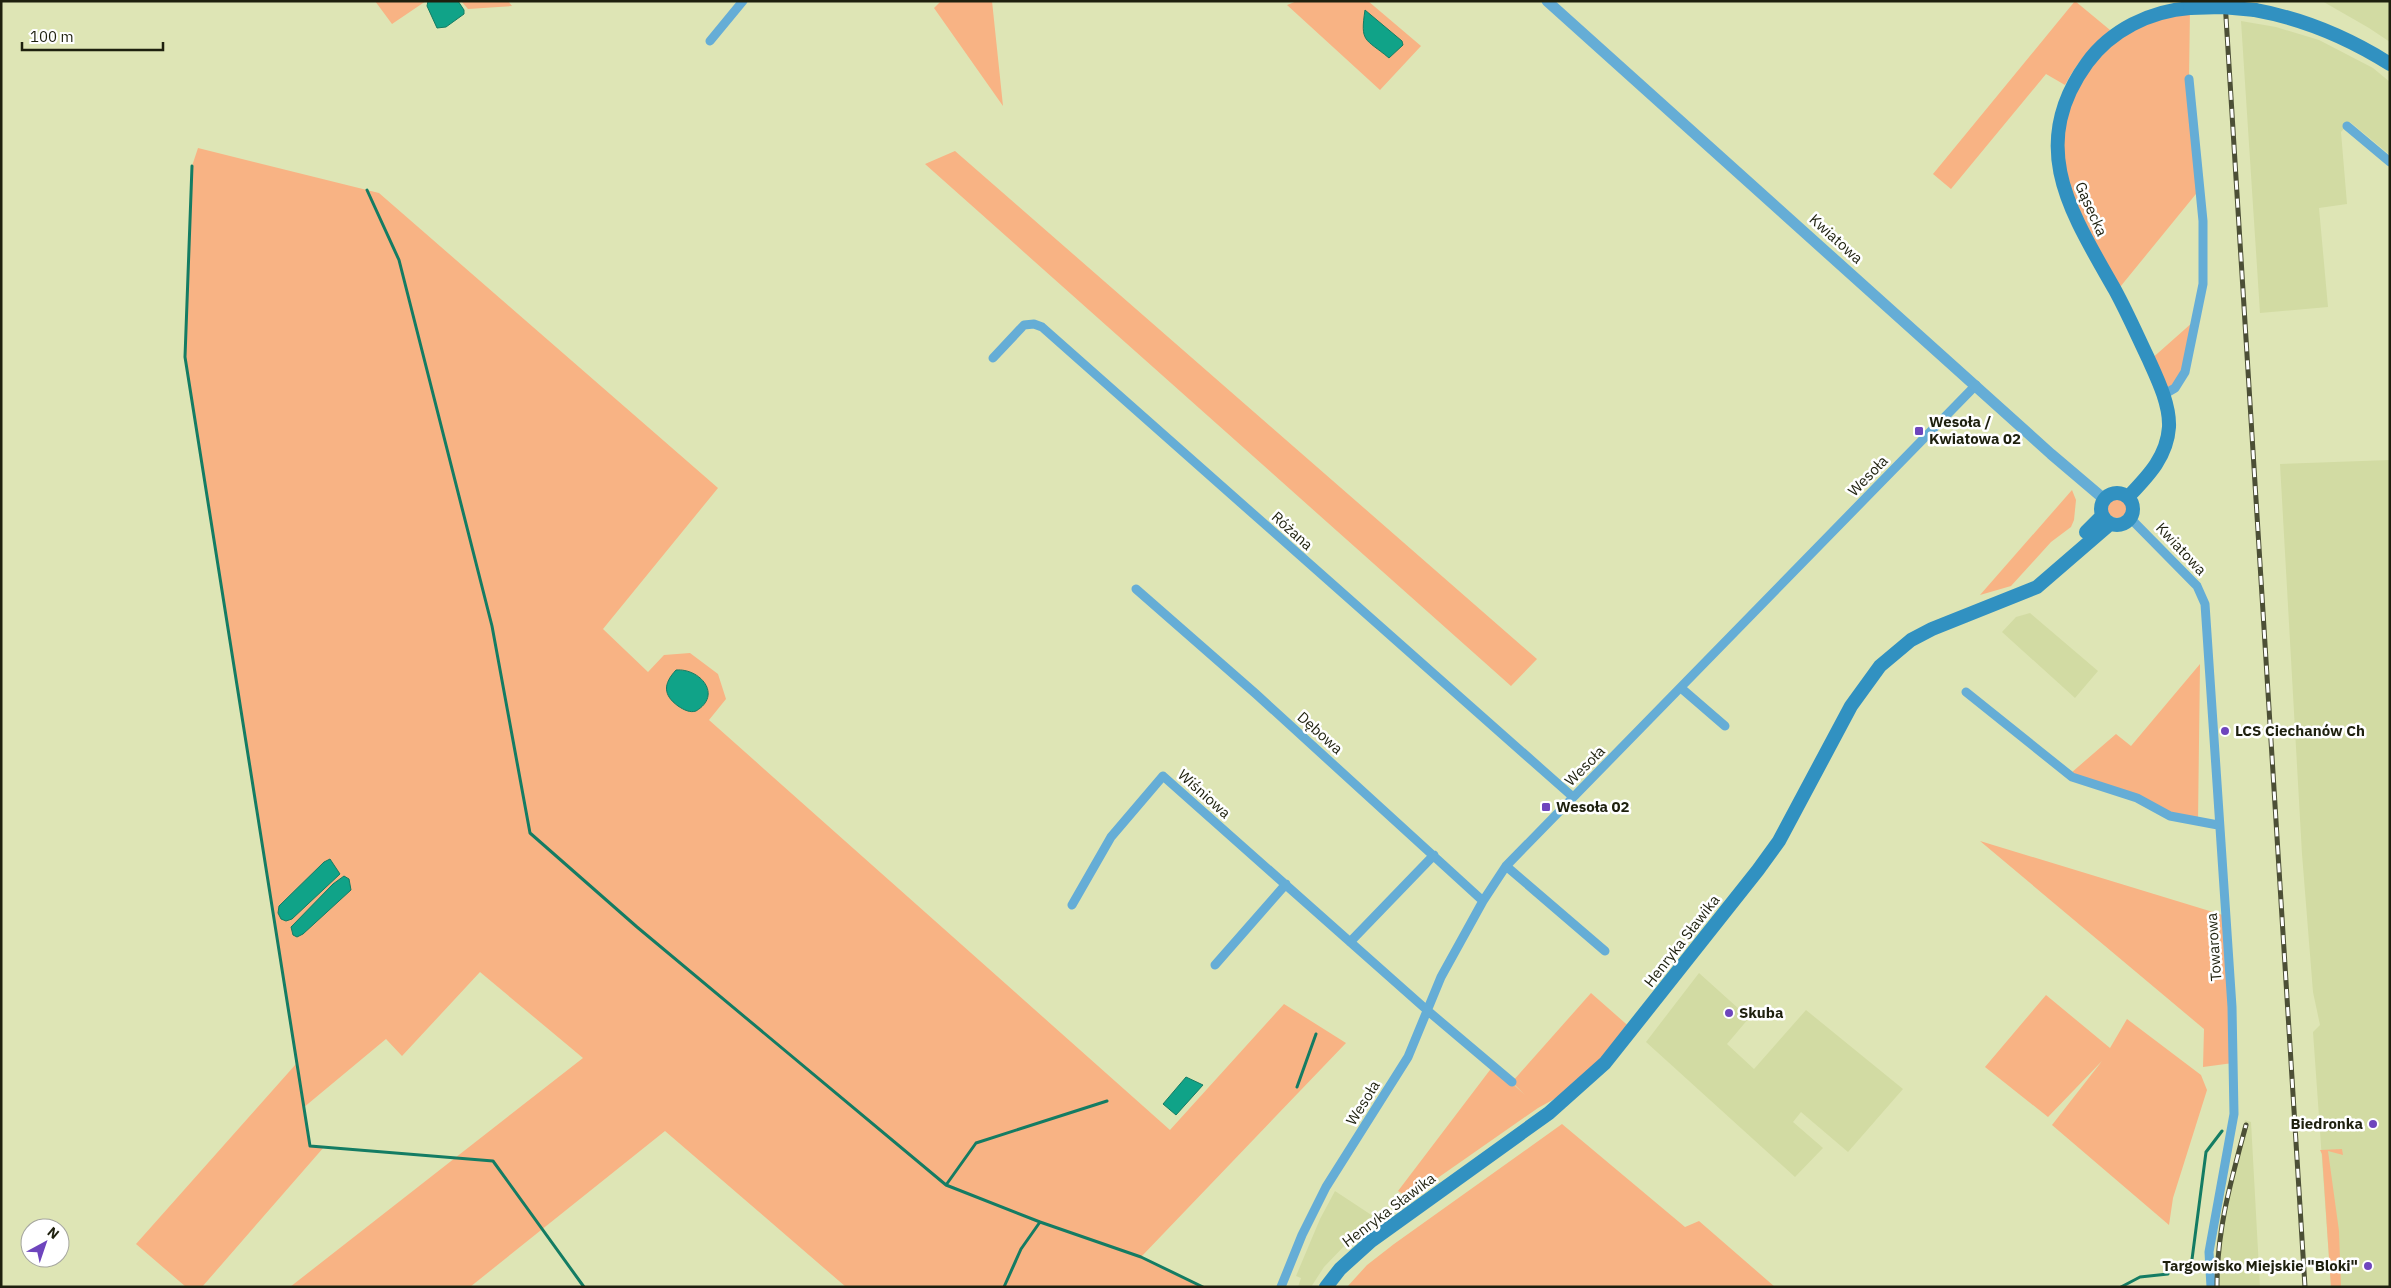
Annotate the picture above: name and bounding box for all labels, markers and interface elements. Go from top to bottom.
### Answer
scale bar [22,20,164,52]
text: 100 m [30,27,74,46]
street label: Gąsecka [2071,179,2112,239]
street label: Kwiatowa [1806,210,1867,268]
place label: Wesoła / Kwiatowa 02 [1929,412,2021,448]
marker: Wesoła / Kwiatowa 02 [1913,425,1925,437]
street label: Wesoła [1844,451,1892,500]
street label: Różana [1268,507,1317,554]
street label: Kwiatowa [2152,518,2211,579]
street label: Dębowa [1294,707,1347,758]
place label: LCS Ciechanów Ch [2235,721,2365,740]
marker: LCS Ciechanów Ch [2219,725,2231,737]
street label: Wesoła [1561,742,1609,790]
street label: Wiśniowa [1174,765,1235,822]
place label: Wesoła 02 [1556,797,1629,816]
marker: Wesoła 02 [1540,801,1552,813]
street label: Henryka Sławika [1640,891,1724,991]
street label: Towarowa [2202,912,2225,982]
place label: Skuba [1739,1003,1784,1022]
marker: Skuba [1723,1007,1735,1019]
street label: Wesoła [1341,1077,1384,1129]
place label: Biedronka [2291,1114,2363,1133]
marker: Biedronka [2367,1118,2379,1130]
street label: Henryka Sławika [1338,1168,1439,1251]
north arrow [20,1218,70,1268]
text: N [44,1223,63,1243]
place label: Targowisko Miejskie "Bloki" [2162,1256,2358,1275]
marker: Targowisko Miejskie "Bloki" [2362,1260,2374,1272]

